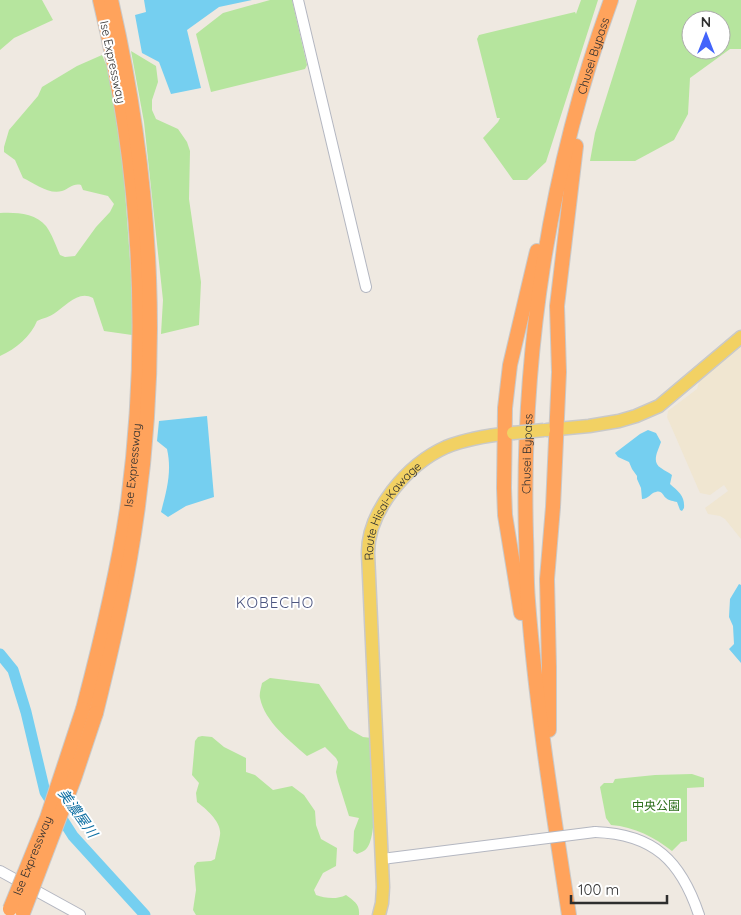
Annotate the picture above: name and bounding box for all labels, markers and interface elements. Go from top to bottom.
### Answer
north arrow [681,10,731,60]
text: N [701,13,711,31]
street label: Chusei Bypass [573,15,612,96]
street label: Ise Expressway [97,19,129,105]
street label: Chusei Bypass [518,413,535,494]
street label: Ise Expressway [120,423,143,508]
street label: Route Hisai-Kawage [360,458,424,561]
district label: KOBECHO [236,593,314,612]
water label: 美濃屋川 [55,785,103,843]
park label: 中央公園 [632,798,680,813]
street label: Ise Expressway [9,813,55,897]
scale bar [571,872,667,904]
text: 100 m [578,880,619,899]

